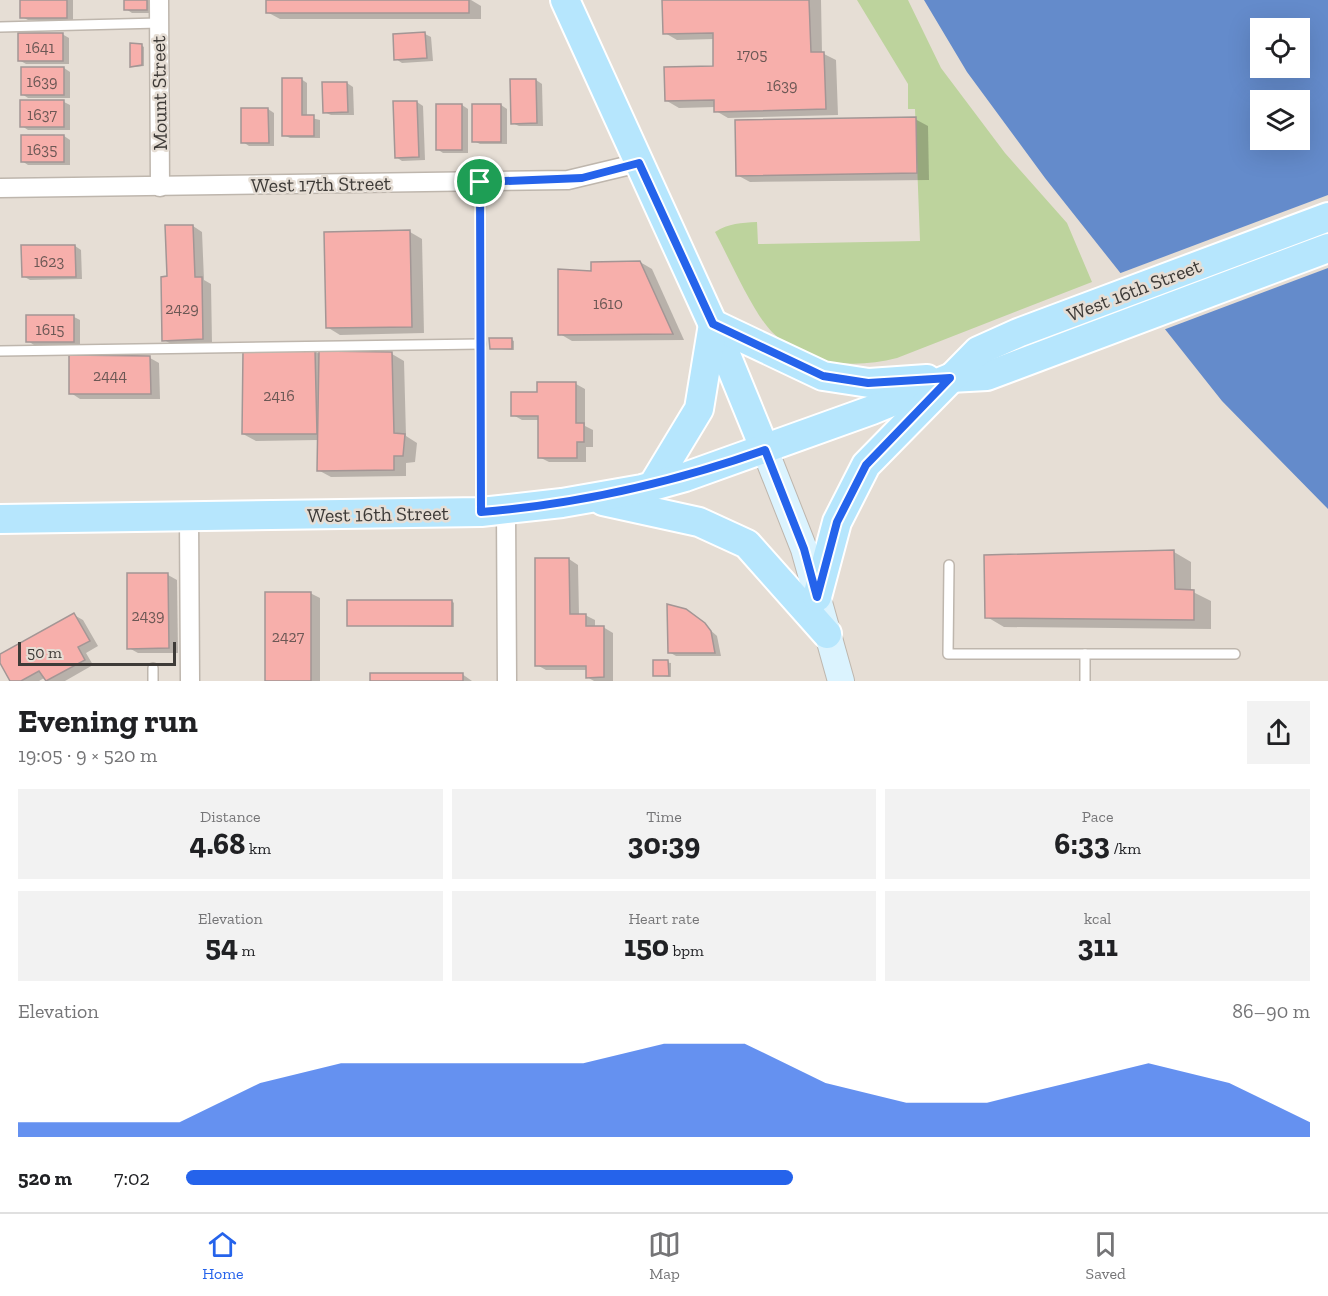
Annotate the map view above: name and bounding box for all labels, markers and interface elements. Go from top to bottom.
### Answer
map controls [1250,18,1310,150]
button: locate [1250,18,1310,78]
street label: Mount Street [146,35,172,151]
house number: 1641 [25,38,55,57]
house number: 1705 [737,45,767,64]
house number: 1639 [27,72,57,91]
house number: 1639 [767,76,797,95]
button: layers [1250,90,1310,150]
house number: 1637 [27,105,57,124]
house number: 1635 [27,140,57,159]
pin [454,156,505,207]
icon: arrive [463,165,496,198]
street label: West 17th Street [251,171,392,197]
house number: 1623 [34,252,65,271]
street label: West 16th Street [1063,253,1205,327]
house number: 1610 [593,294,623,313]
house number: 2429 [165,299,199,318]
house number: 1615 [35,320,65,339]
house number: 2444 [93,366,127,385]
house number: 2416 [263,386,295,405]
street label: West 16th Street [307,501,450,527]
house number: 2439 [131,606,165,625]
house number: 2427 [272,627,305,646]
scale bar [18,639,176,666]
text: 50 m [27,643,62,662]
text: Evening run [18,701,198,740]
button: share [1247,701,1310,764]
text: 19:05 · 9 × 520 m [18,743,157,767]
text: Distance [200,807,261,826]
text: Time [646,807,682,826]
text: Pace [1082,807,1114,826]
text: 4.68 [190,826,245,862]
text: 30:39 [628,826,700,862]
text: 6:33 [1054,826,1110,862]
text: km [245,839,271,858]
text: /km [1110,839,1141,858]
text: Elevation [198,909,263,928]
text: Heart rate [628,909,700,928]
text: kcal [1084,909,1111,928]
text: 54 [205,928,238,964]
text: 150 [624,928,669,964]
text: 311 [1078,928,1118,964]
text: m [238,941,255,960]
text: bpm [669,941,704,960]
text: Elevation [18,999,99,1023]
text: 86–90 m [1232,999,1310,1023]
text: 520 m [18,1166,72,1190]
text: 7:02 [114,1166,150,1190]
tab: Home [202,1228,244,1283]
tab: Map [648,1228,681,1283]
tab: Saved [1086,1228,1126,1283]

